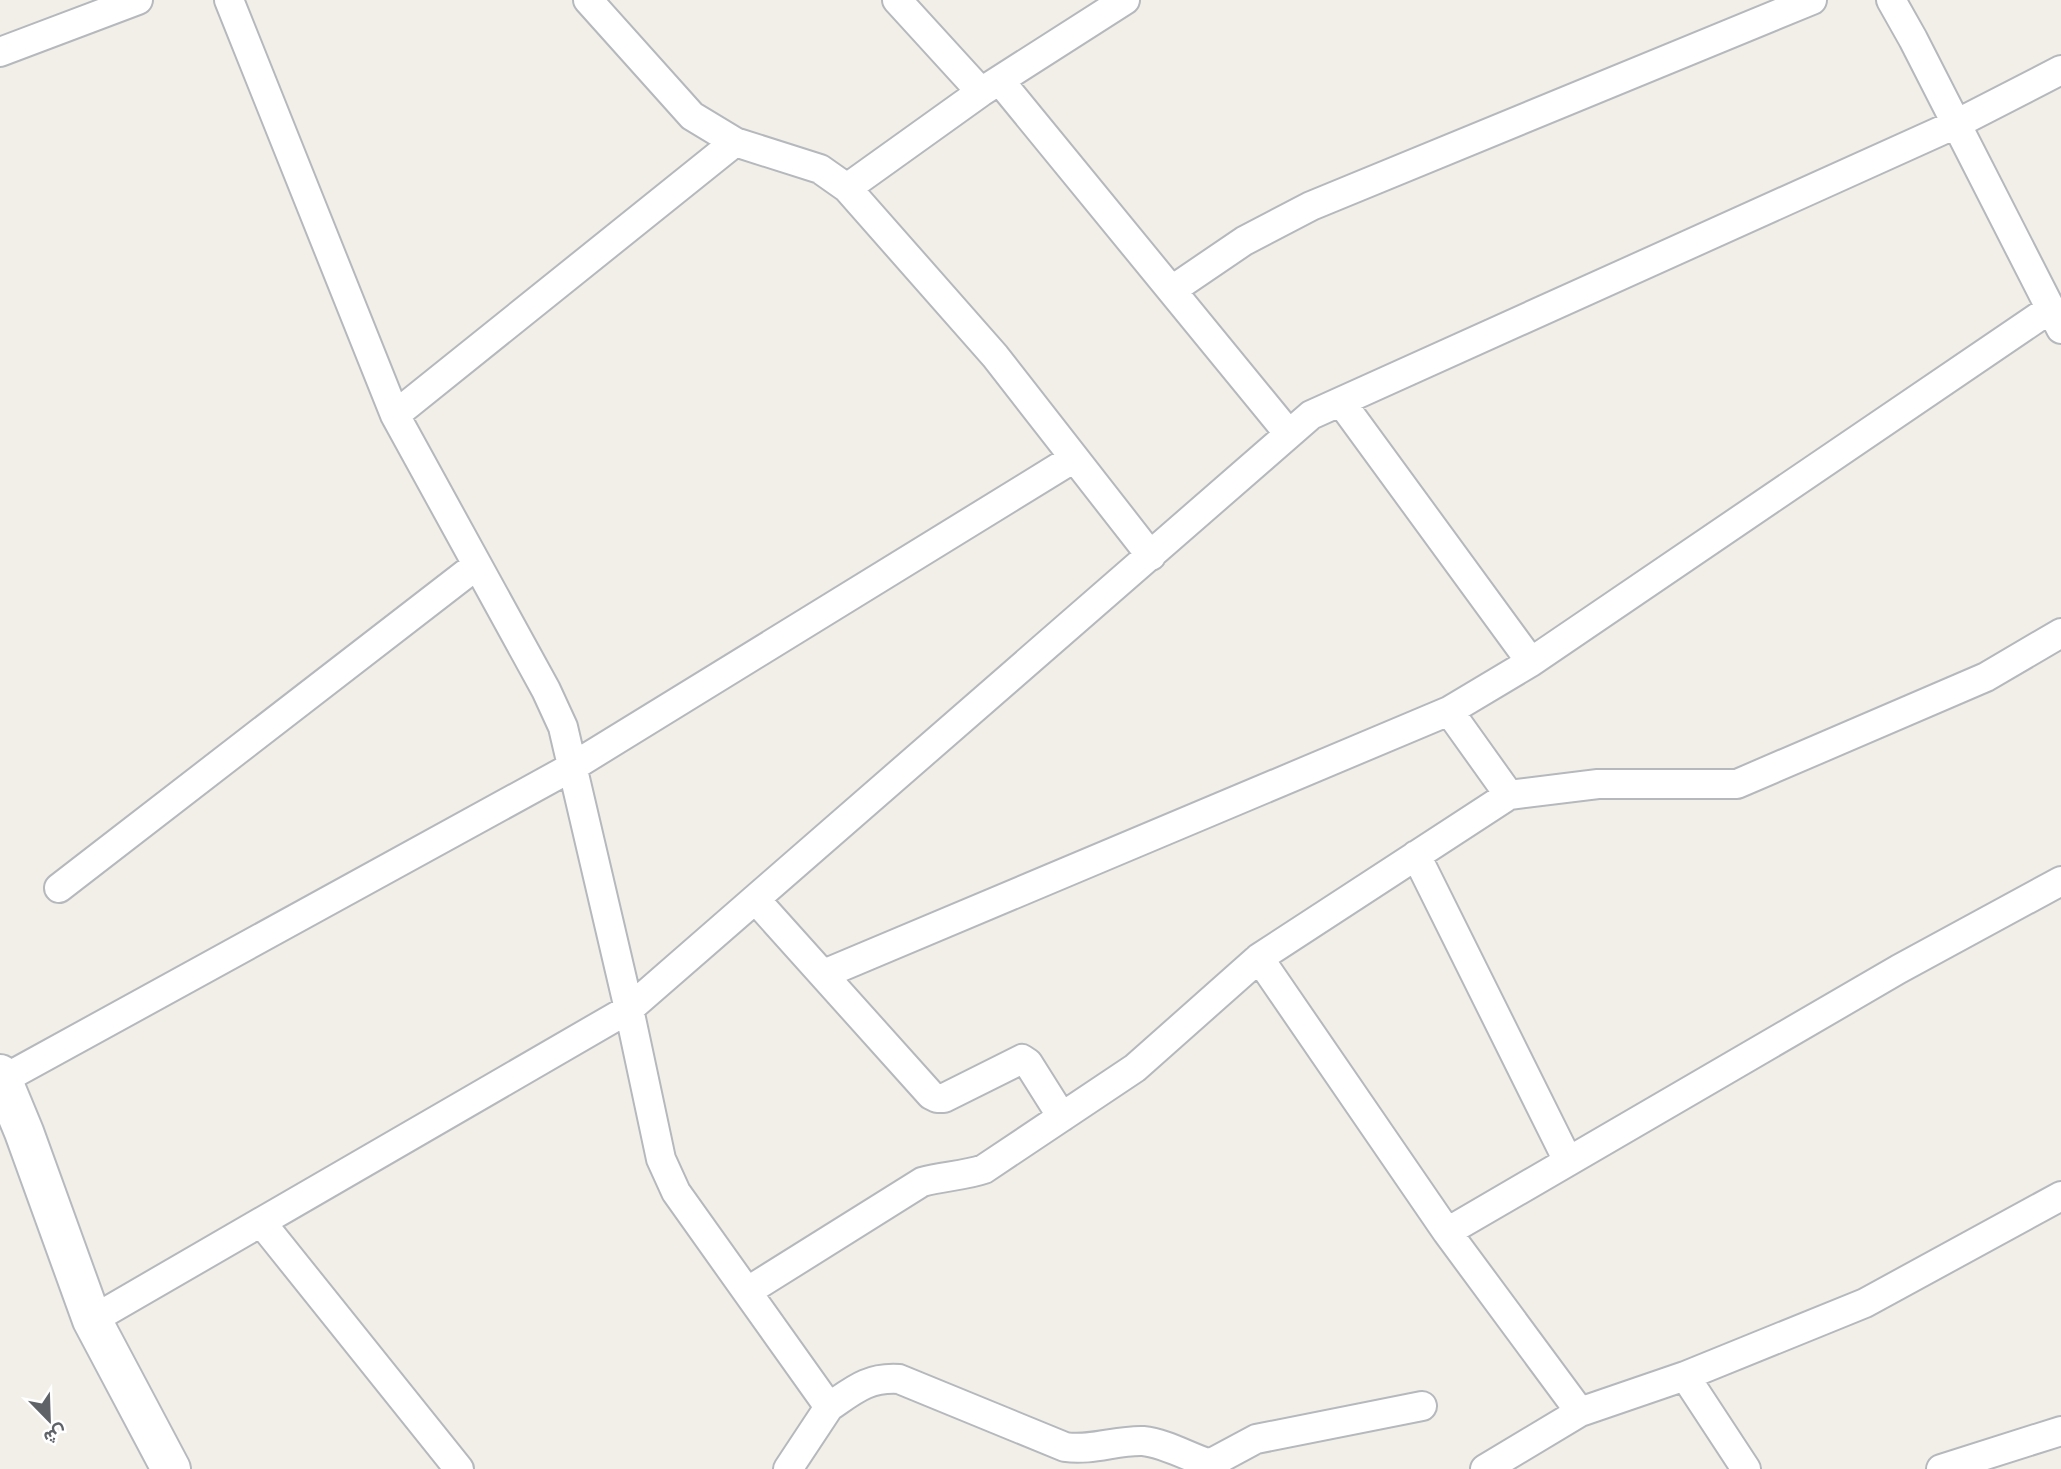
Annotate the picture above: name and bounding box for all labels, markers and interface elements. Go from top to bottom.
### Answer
north arrow [14,1385,84,1455]
text: ش [40,1418,70,1449]

